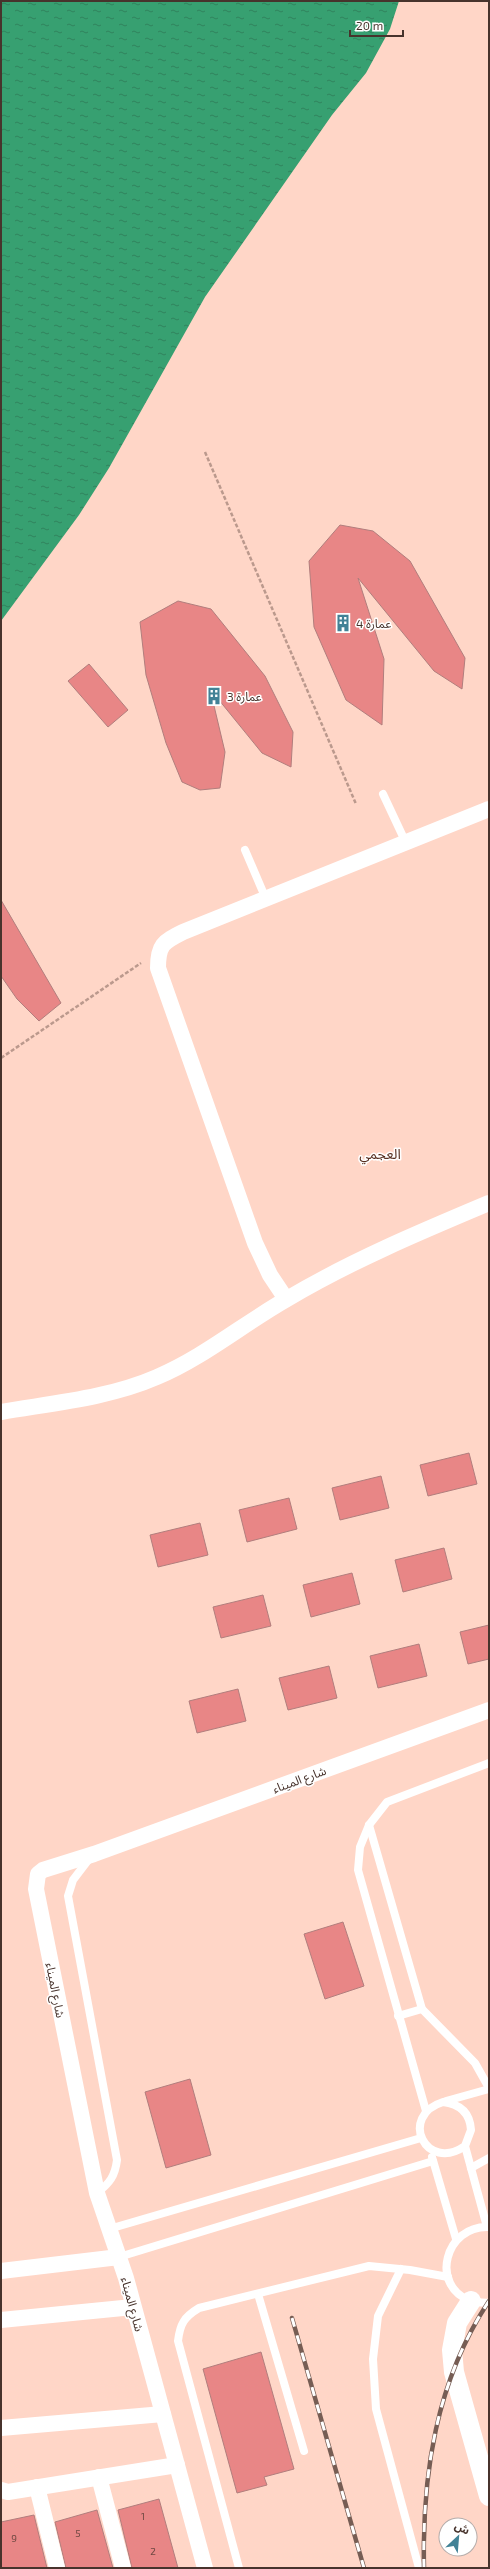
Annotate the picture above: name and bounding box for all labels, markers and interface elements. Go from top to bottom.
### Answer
scale bar [350,12,403,38]
text: 20 m [356,18,383,32]
building icon: عمارة 4 [333,613,353,633]
place label: عمارة 4 [356,616,391,631]
building icon: عمارة 3 [204,686,224,706]
place label: عمارة 3 [227,689,262,704]
district label: العجمي [359,1145,401,1165]
street label: شارع الميناء [270,1763,329,1798]
street label: شارع الميناء [41,1961,68,2019]
street label: شارع الميناء [116,2275,147,2334]
house number: 1 [141,2510,145,2522]
north arrow [438,2517,478,2557]
text: ش [453,2518,472,2538]
house number: 5 [75,2527,81,2539]
house number: 9 [11,2532,17,2544]
house number: 2 [150,2545,156,2557]

